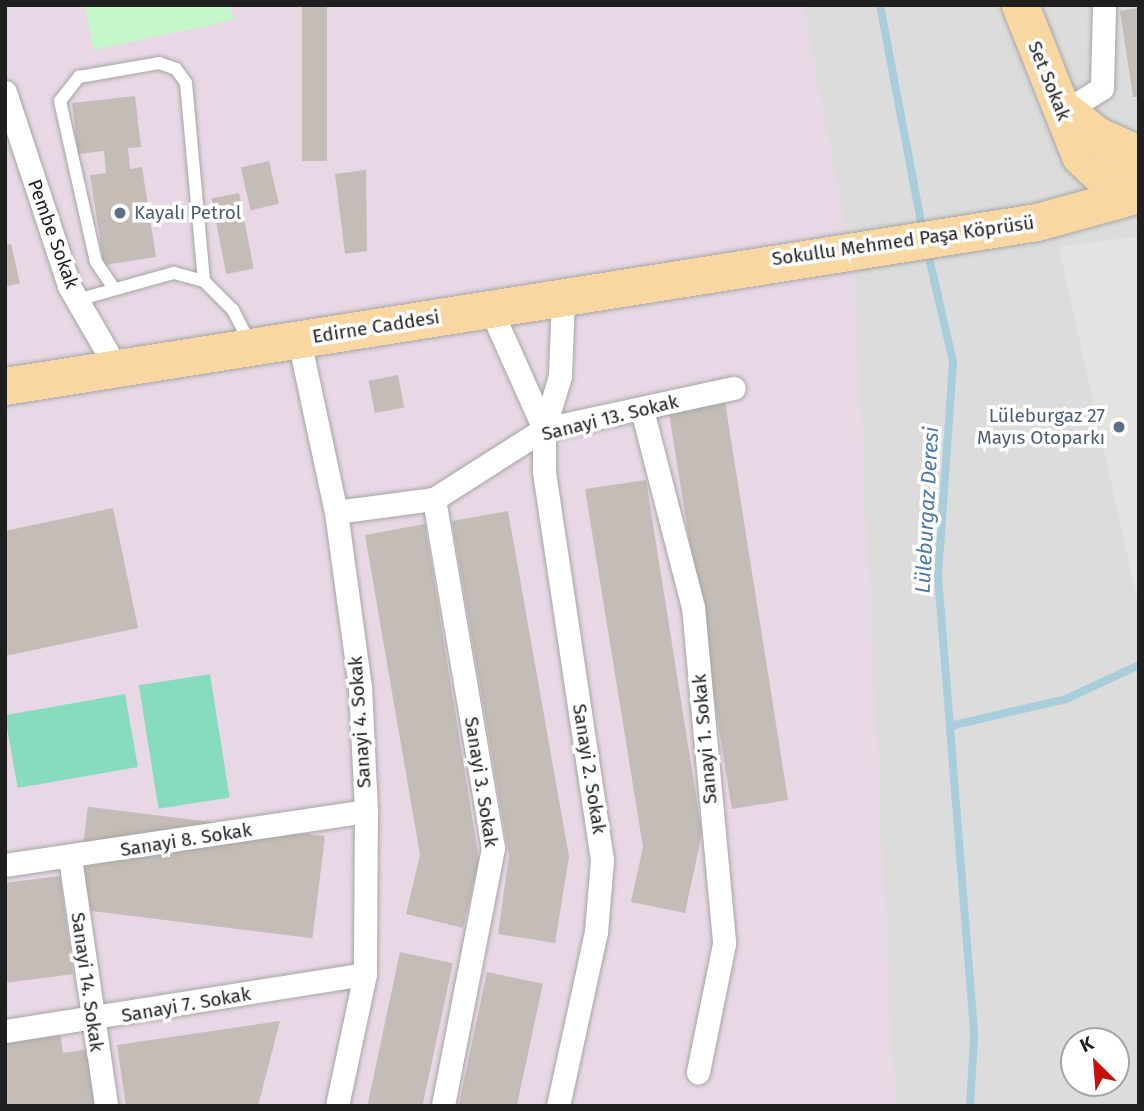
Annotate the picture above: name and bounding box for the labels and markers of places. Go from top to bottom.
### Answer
place label: Kayalı Petrol [134,202,241,224]
marker: Kayalı Petrol [112,205,128,221]
place label: Lüleburgaz 27 Mayıs Otoparkı [977,405,1105,449]
marker: Lüleburgaz 27 Mayıs Otoparkı [1111,419,1127,435]

